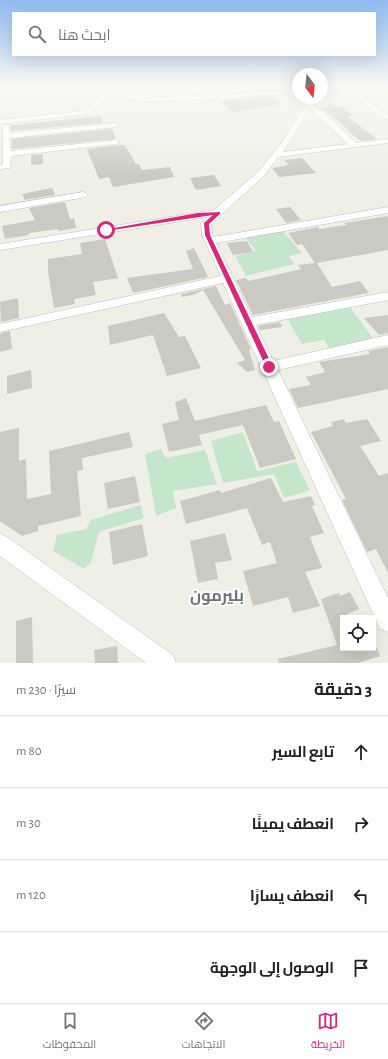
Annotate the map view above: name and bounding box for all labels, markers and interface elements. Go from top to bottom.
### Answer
search box [12,12,376,56]
icon: search [26,23,48,45]
text: ابحث هنا [58,28,111,43]
north arrow [292,68,328,104]
route start [97,221,115,239]
route end [260,358,278,376]
district label: بليرمون [190,588,244,605]
map controls [340,615,376,651]
button: locate [340,615,376,651]
text: 3 دقيقة [314,681,372,698]
text: سيرًا · 230 m [16,684,76,697]
icon: ahead [350,741,372,763]
text: 80 m [16,745,42,758]
text: تابع السير [272,745,334,760]
icon: right [350,813,372,835]
text: 30 m [16,817,41,830]
text: انعطف يمينًا [252,817,334,832]
icon: left [350,885,372,907]
text: 120 m [16,889,46,902]
text: انعطف يسارًا [250,889,334,904]
icon: arrive [350,957,372,979]
text: الوصول إلى الوجهة [210,961,334,976]
tab: المحفوظات [43,1010,96,1054]
tab: الاتجاهات [182,1010,225,1054]
tab: الخريطة [311,1010,345,1054]

